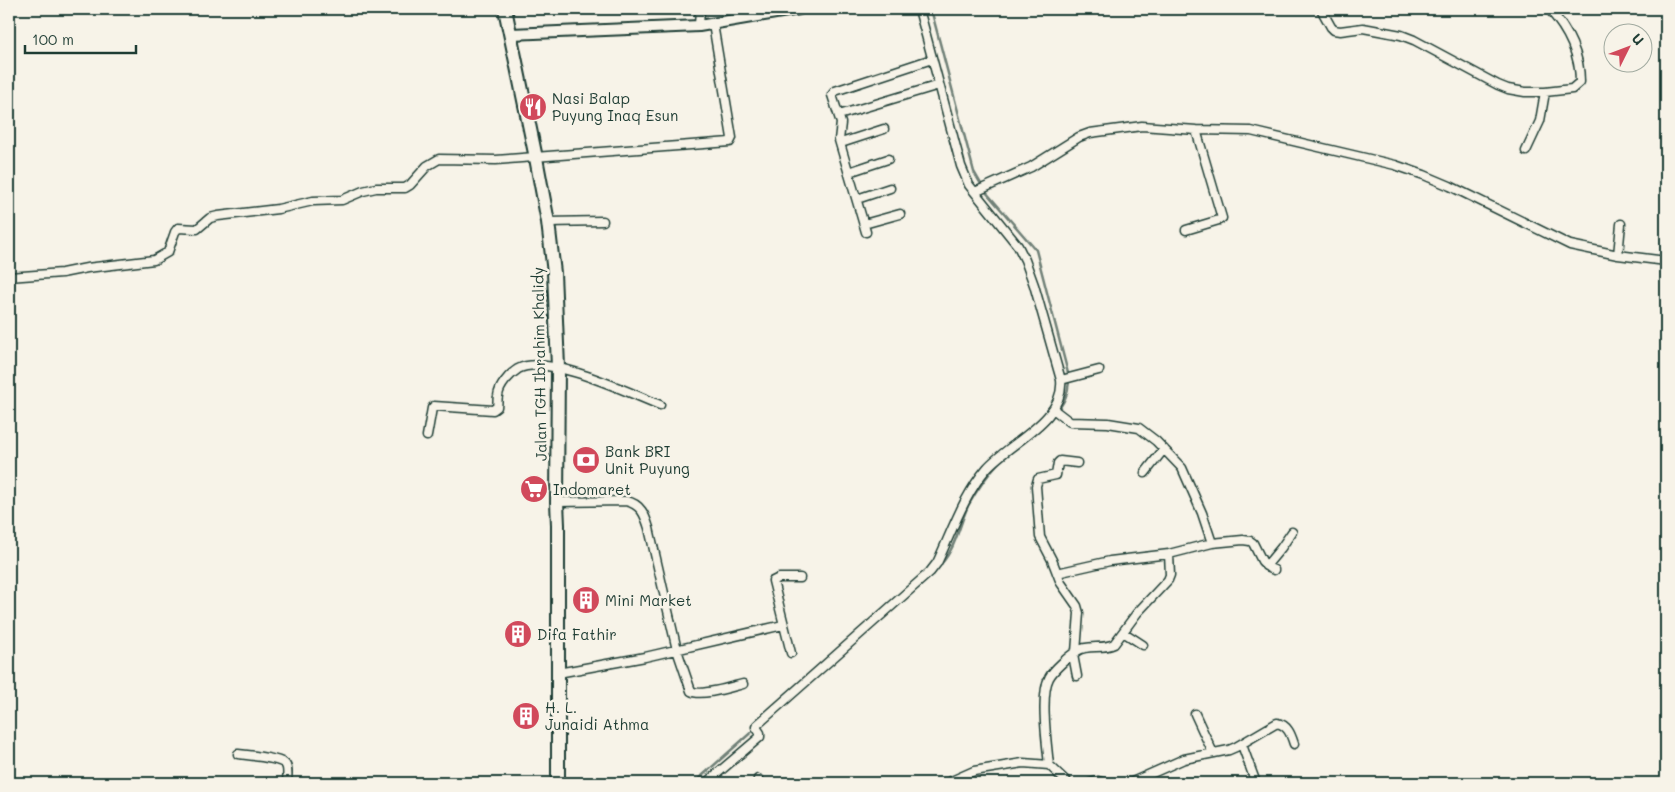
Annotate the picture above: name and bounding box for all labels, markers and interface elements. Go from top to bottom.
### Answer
scale bar [25,22,136,54]
north arrow [1602,22,1652,72]
text: 100 m [32,29,74,49]
text: U [1628,29,1648,49]
place label: Nasi Balap Puyung Inaq Esun [552,88,678,125]
restaurant icon: Nasi Balap Puyung Inaq Esun [518,92,548,122]
street label: Jalan TGH Ibrahim Khalidy [527,267,551,461]
place label: Bank BRI Unit Puyung [605,441,690,478]
bank icon: Bank BRI Unit Puyung [571,445,601,475]
supermarket icon: Indomaret [519,474,549,504]
place label: Indomaret [553,479,631,499]
building icon: Mini Market [571,585,601,615]
place label: Mini Market [605,590,692,610]
building icon: Difa Fathir [503,619,533,649]
place label: Difa Fathir [537,624,617,644]
place label: H. L. Junaidi Athma [545,697,649,734]
building icon: H. L. Junaidi Athma [511,701,541,731]

